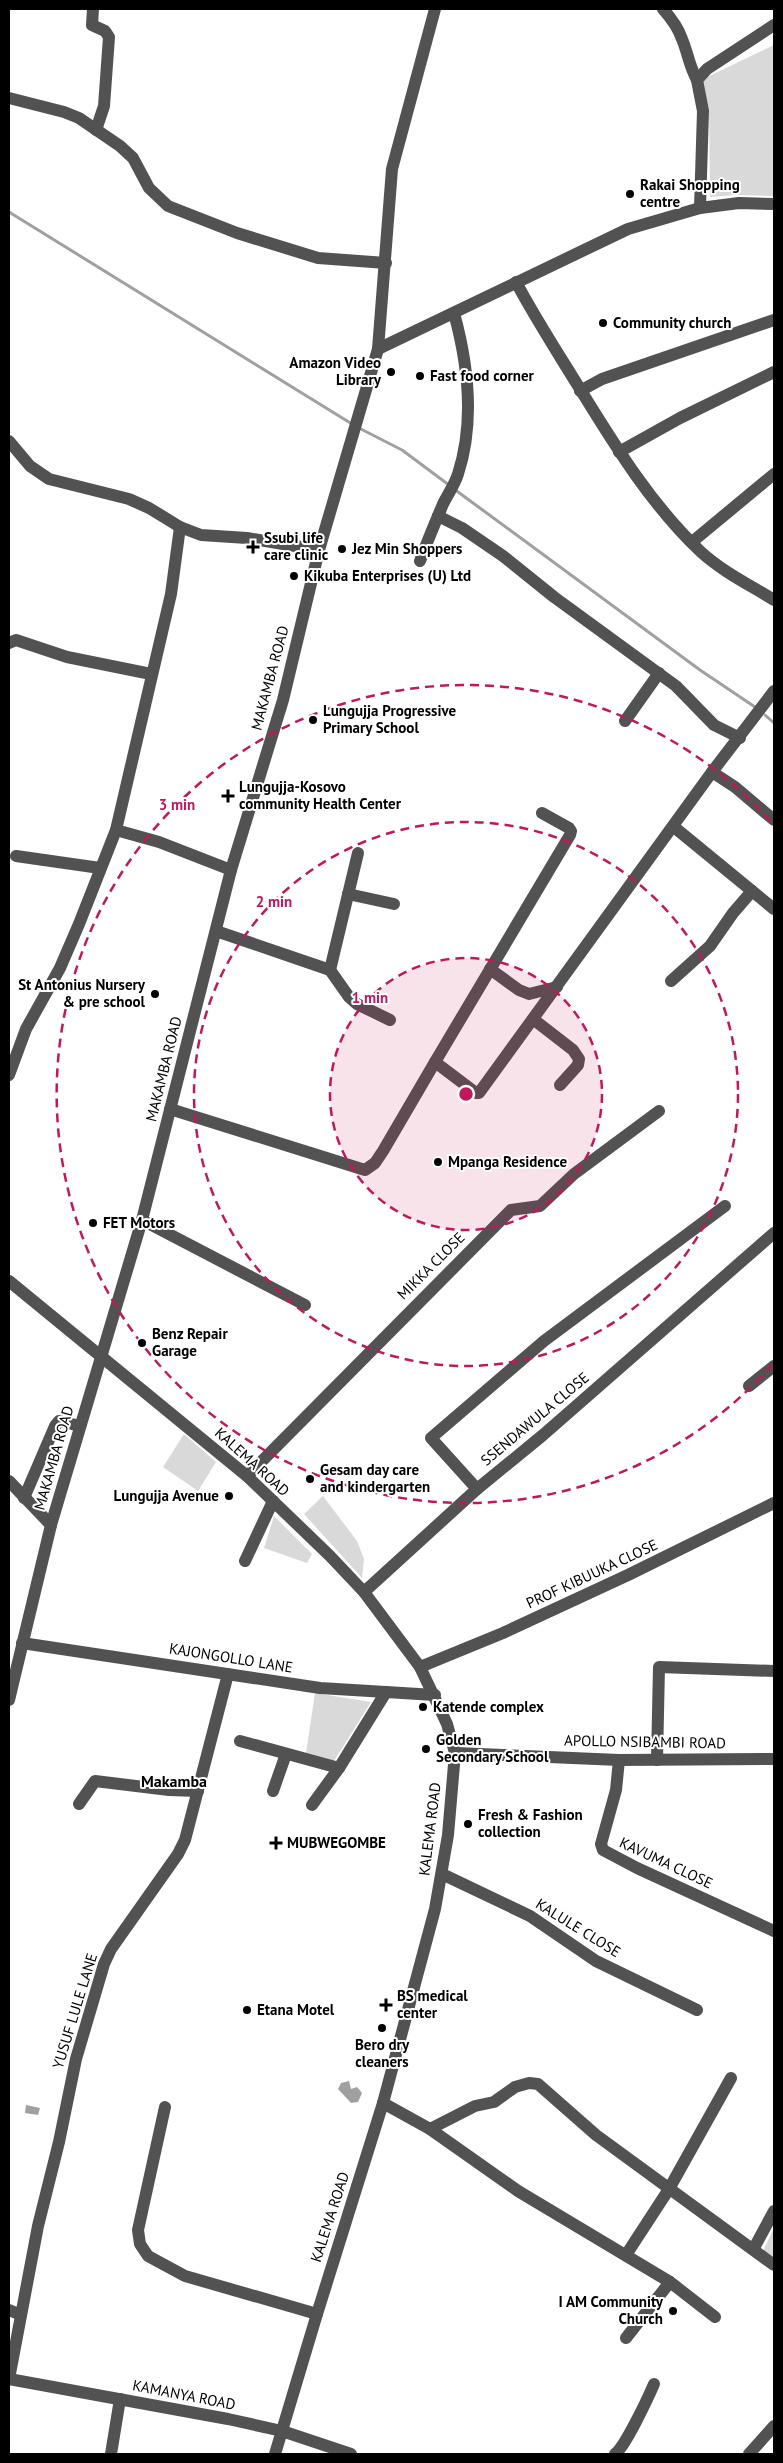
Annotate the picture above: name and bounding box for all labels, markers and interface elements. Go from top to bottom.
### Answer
place label: Rakai Shopping centre [640,175,740,211]
marker: Rakai Shopping centre [624,188,636,200]
place label: Community church [613,313,731,332]
marker: Community church [597,317,609,329]
place label: Amazon Video Library [289,353,382,389]
marker: Amazon Video Library [385,366,397,378]
place label: Fast food corner [430,366,535,385]
marker: Fast food corner [414,370,426,382]
place label: Ssubi life care clinic [264,528,329,564]
place label: Jez Min Shoppers [351,539,462,558]
marker: Ssubi life care clinic [246,540,260,554]
marker: Jez Min Shoppers [336,543,348,555]
place label: Kikuba Enterprises (U) Ltd [304,566,471,585]
marker: Kikuba Enterprises (U) Ltd [288,570,300,582]
street label: MAKAMBA ROAD [246,623,293,732]
place label: Lungujja Progressive Primary School [323,701,456,737]
marker: Lungujja Progressive Primary School [307,714,319,726]
place label: Lungujja-Kosovo community Health Center [239,777,402,813]
marker: Lungujja-Kosovo community Health Center [221,789,235,803]
text: 3 min [159,795,195,814]
text: 2 min [256,892,292,911]
place label: St Antonius Nursery & pre school [18,975,146,1011]
marker: St Antonius Nursery & pre school [149,988,161,1000]
text: 1 min [352,988,388,1007]
street label: MAKAMBA ROAD [141,1014,186,1123]
centre of rings [457,1085,475,1103]
place label: Mpanga Residence [448,1152,567,1171]
marker: Mpanga Residence [432,1156,444,1168]
place label: FET Motors [103,1213,175,1232]
marker: FET Motors [87,1217,99,1229]
street label: MIKKA CLOSE [393,1228,468,1303]
place label: Benz Repair Garage [152,1324,228,1360]
marker: Benz Repair Garage [136,1337,148,1349]
street label: SSENDAWULA CLOSE [477,1368,593,1469]
street label: MAKAMBA ROAD [30,1404,77,1512]
street label: KALEMA ROAD [211,1423,294,1500]
place label: Gesam day care and kindergarten [320,1460,430,1496]
marker: Gesam day care and kindergarten [304,1473,316,1485]
place label: Lungujja Avenue [113,1486,219,1505]
marker: Lungujja Avenue [223,1490,235,1502]
street label: PROF KIBUUKA CLOSE [523,1535,661,1612]
street label: KAJONGOLLO LANE [168,1638,294,1677]
place label: Katende complex [433,1697,544,1716]
marker: Katende complex [417,1701,429,1713]
place label: Golden Secondary School [436,1730,549,1766]
street label: APOLLO NSIBAMBI ROAD [564,1731,726,1752]
marker: Golden Secondary School [420,1743,432,1755]
district label: Makamba [141,1771,207,1791]
street label: KALEMA ROAD [414,1781,445,1877]
place label: Fresh & Fashion collection [478,1805,583,1841]
marker: Fresh & Fashion collection [462,1818,474,1830]
place label: MUBWEGOMBE [287,1833,386,1852]
street label: KAVUMA CLOSE [617,1833,716,1892]
marker: MUBWEGOMBE [269,1836,283,1850]
street label: KALULE CLOSE [532,1894,624,1961]
street label: YUSUF LULE LANE [48,1951,101,2071]
place label: BS medical center [397,1986,468,2022]
marker: BS medical center [379,1998,393,2012]
place label: Etana Motel [257,2000,335,2019]
marker: Etana Motel [241,2004,253,2016]
marker: Bero dry cleaners [376,2022,388,2034]
place label: Bero dry cleaners [355,2035,410,2071]
street label: KALEMA ROAD [306,2169,353,2265]
place label: I AM Community Church [558,2292,664,2328]
marker: I AM Community Church [667,2305,679,2317]
street label: KAMANYA ROAD [131,2375,237,2414]

